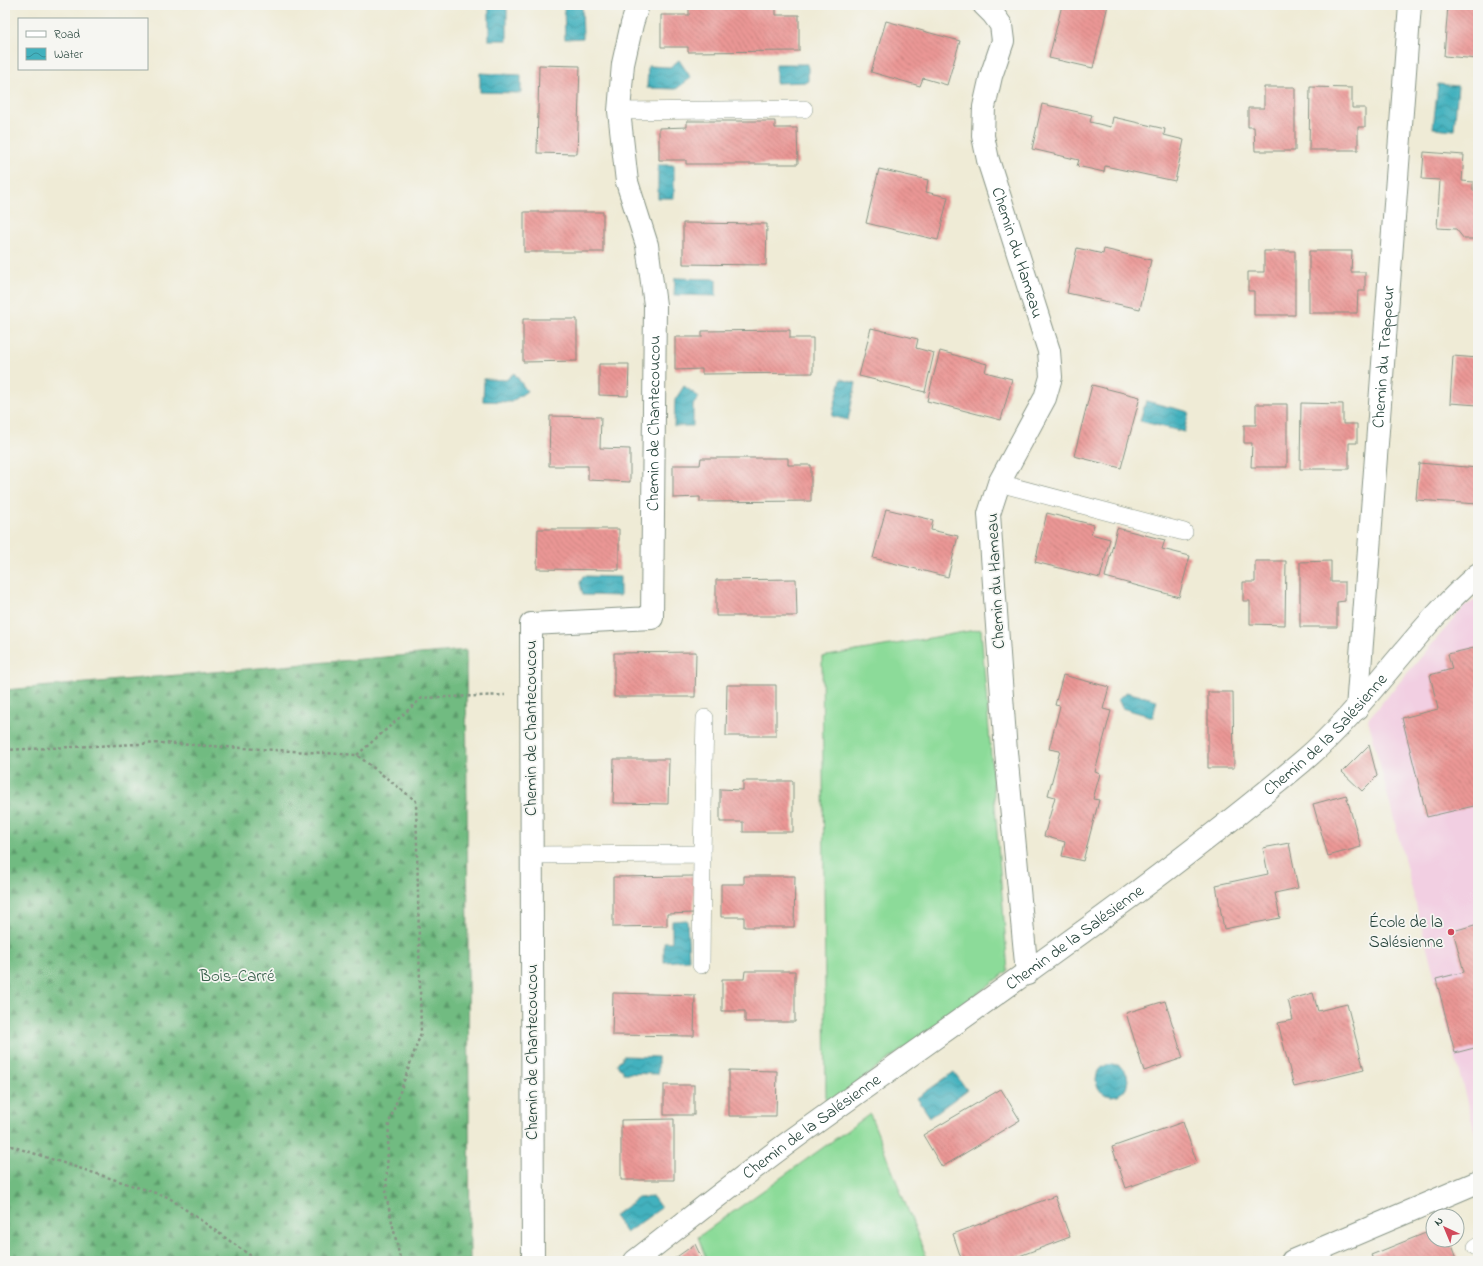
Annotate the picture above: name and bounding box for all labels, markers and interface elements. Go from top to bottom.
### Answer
legend [18,18,148,70]
text: Road [54,26,80,44]
text: Water [54,46,83,64]
street label: Chemin du Hameau [985,184,1050,321]
street label: Chemin du Trappeur [1366,284,1401,429]
street label: Chemin de Chantecoucou [641,335,667,511]
street label: Chemin du Hameau [980,512,1012,650]
street label: Chemin de Chantecoucou [519,640,544,816]
street label: Chemin de la Salésienne [1258,668,1394,802]
street label: Chemin de la Salésienne [1000,878,1149,996]
place label: École de la Salésienne [1369,910,1443,955]
marker: École de la Salésienne [1446,927,1456,937]
park label: Bois-Carré [198,964,275,989]
street label: Chemin de Chantecoucou [520,964,545,1140]
street label: Chemin de la Salésienne [737,1067,886,1185]
north arrow [1425,1208,1465,1248]
text: N [1431,1213,1447,1230]

